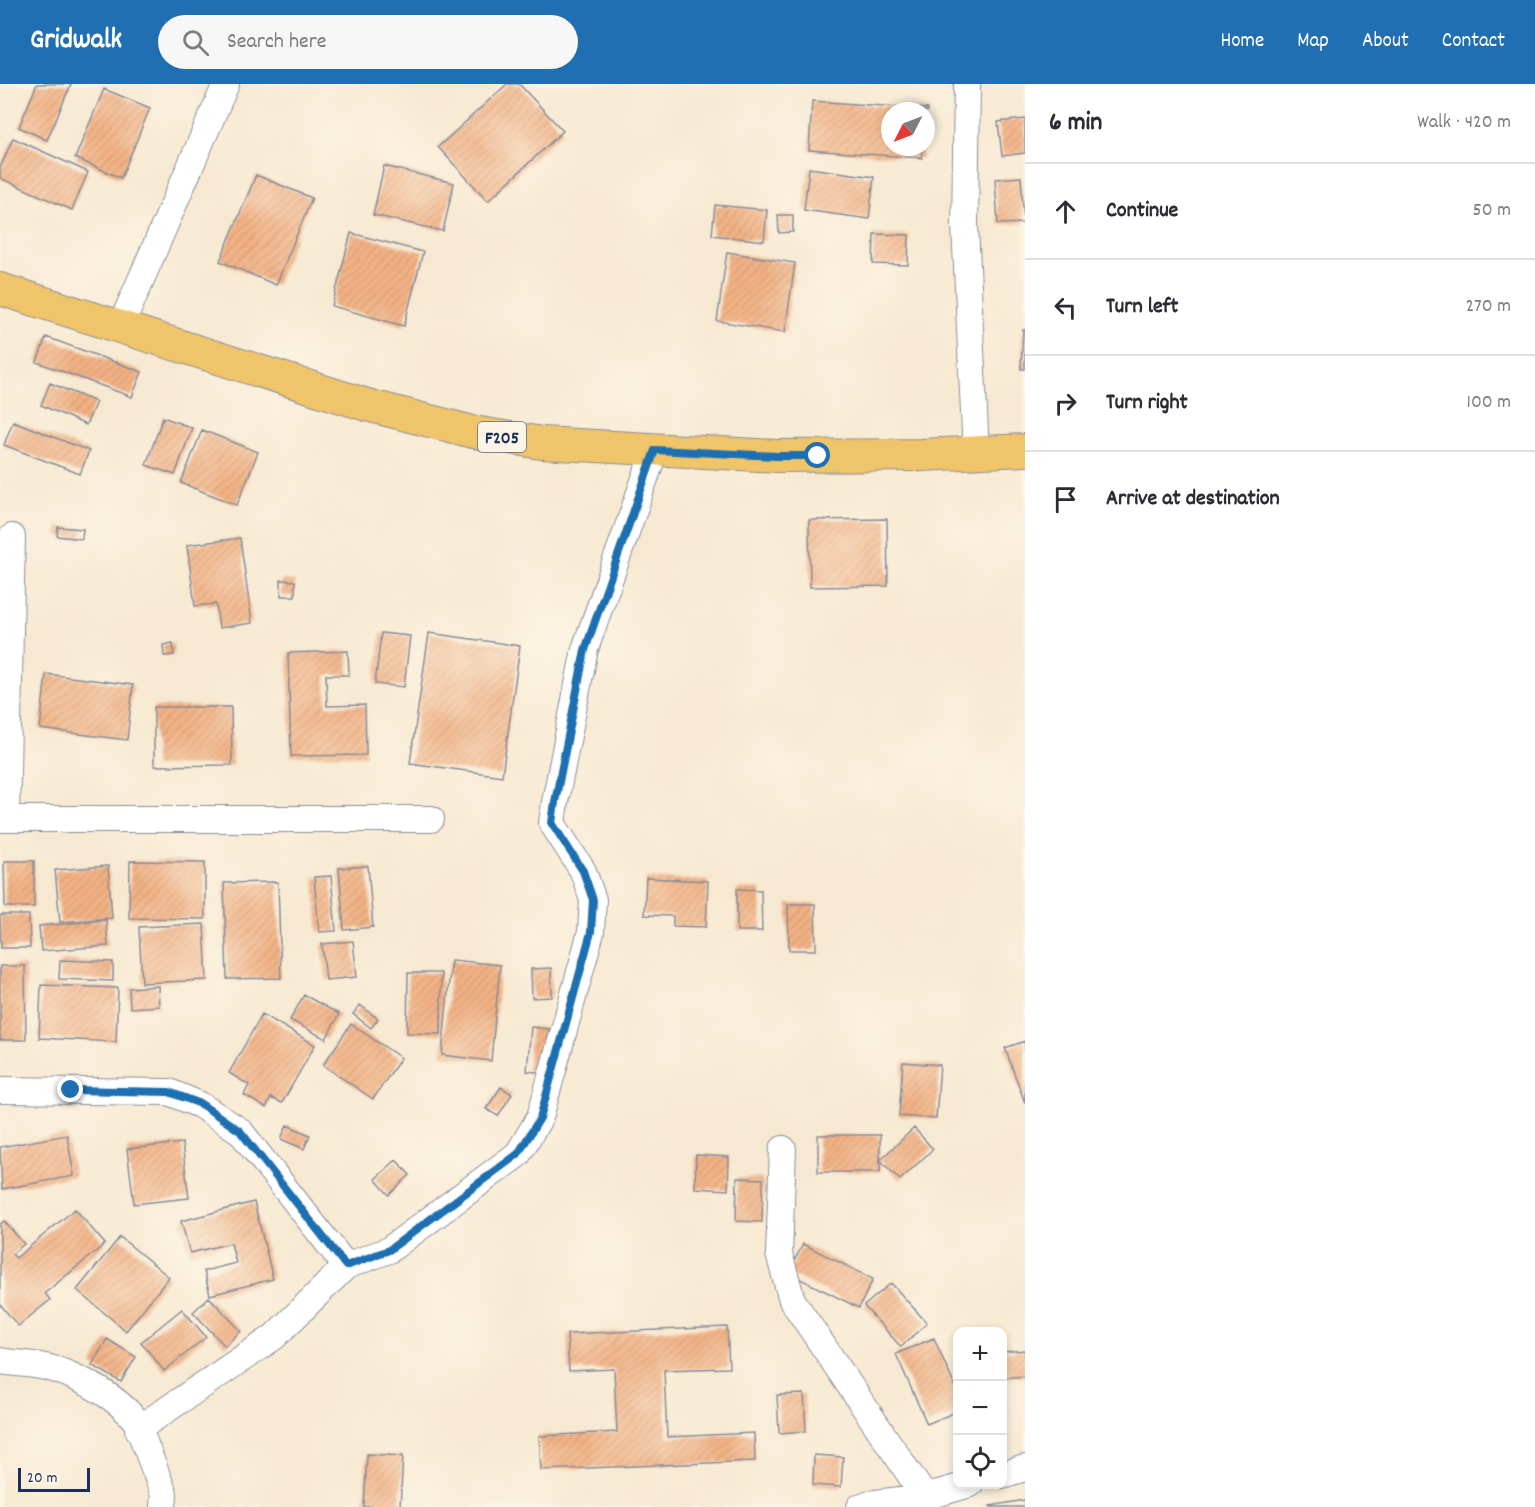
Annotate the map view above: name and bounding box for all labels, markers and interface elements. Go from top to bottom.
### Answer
search box [158,15,578,69]
text: Gridwalk [30,22,122,62]
icon: search [179,26,212,59]
text: Search here [227,27,327,58]
text: Home [1220,27,1264,57]
text: Map [1297,27,1329,57]
text: About [1362,27,1409,57]
text: Contact [1442,27,1505,57]
north arrow [881,102,935,156]
text: 6 min [1049,105,1102,142]
text: Walk · 420 m [1417,109,1511,137]
icon: ahead [1049,195,1082,228]
text: Continue [1106,196,1178,227]
text: 50 m [1473,197,1511,225]
icon: left [1049,291,1082,324]
text: Turn left [1106,292,1178,323]
text: 270 m [1465,293,1511,321]
icon: right [1049,387,1082,420]
text: Turn right [1106,388,1188,419]
text: 100 m [1467,389,1511,417]
road number: F205 [478,422,526,452]
route start [804,442,830,468]
icon: arrive [1049,483,1082,516]
text: Arrive at destination [1106,484,1280,515]
route end [57,1076,83,1102]
map controls [953,1327,1007,1489]
button: + [953,1327,1007,1381]
button: − [953,1381,1007,1435]
button: locate [953,1435,1007,1489]
scale bar [18,1465,90,1492]
text: 20 m [27,1467,57,1490]

